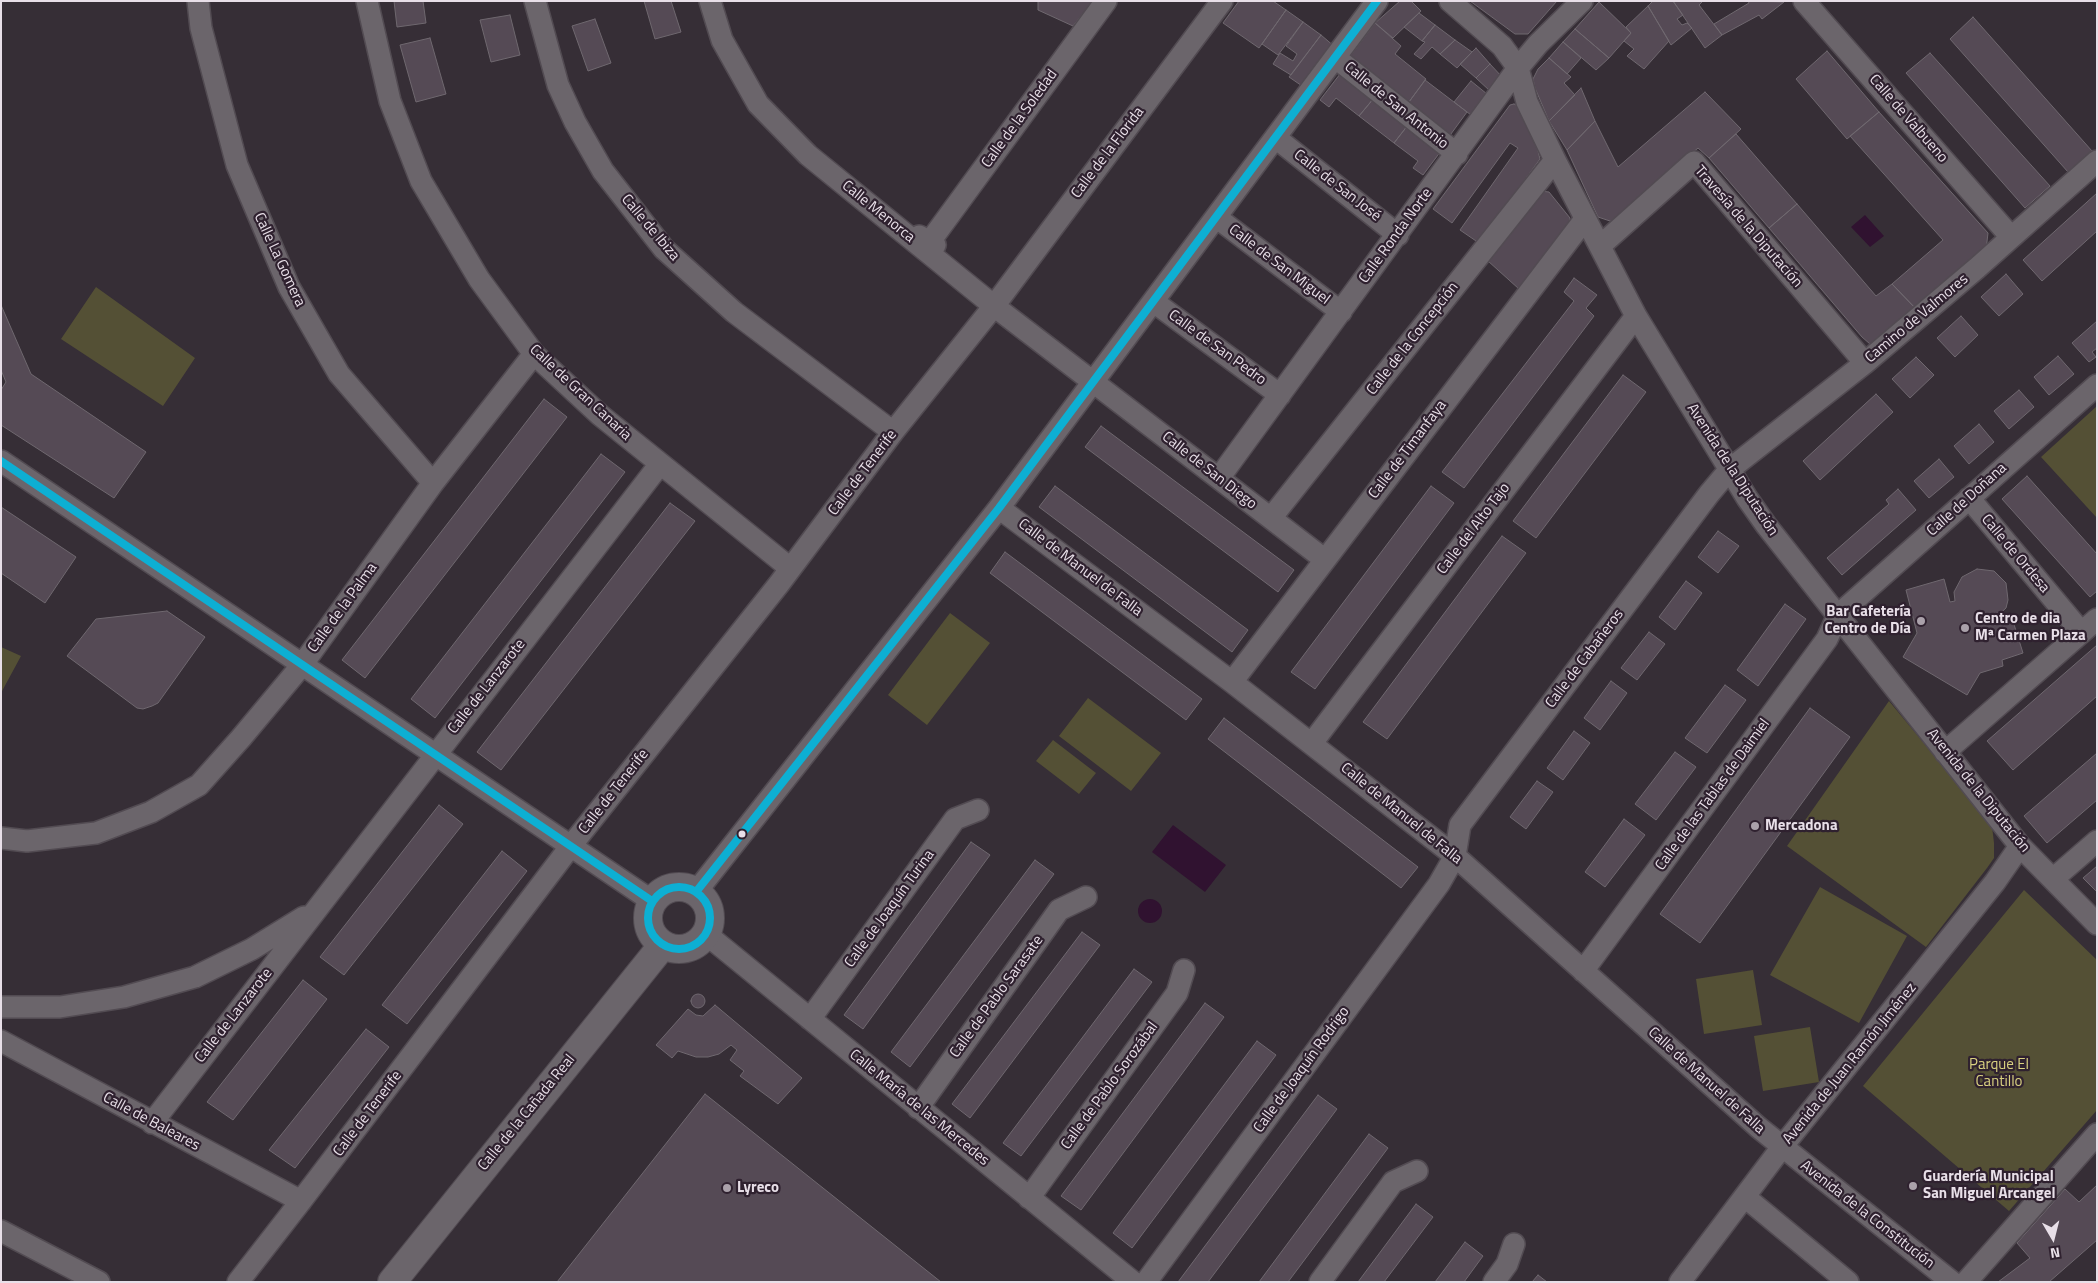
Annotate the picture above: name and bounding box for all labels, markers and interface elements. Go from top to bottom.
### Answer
street label: Calle de San Antonio [1340,59,1452,153]
street label: Calle de la Soledad [978,66,1062,172]
street label: Calle de Valbueno [1865,71,1951,167]
street label: Calle de la Florida [1068,104,1148,202]
street label: Calle de San José [1290,146,1384,226]
street label: Travesía de la Diputación [1690,162,1806,292]
street label: Calle Menorca [838,177,918,247]
street label: Calle Ronda Norte [1355,185,1437,287]
street label: Calle de Ibiza [617,191,683,265]
street label: Calle La Gomera [249,210,309,310]
street label: Calle de San Miguel [1225,221,1333,309]
street label: Camino de Valmores [1862,271,1972,367]
street label: Calle de la Concepción [1363,279,1463,399]
street label: Calle de San Pedro [1165,306,1269,390]
street label: Calle de Gran Canaria [525,341,635,445]
street label: Calle de Timanfaya [1365,397,1451,503]
street label: Avenida de la Diputación [1683,401,1781,539]
street label: Calle de Tenerife [825,426,901,520]
street label: Calle de San Diego [1158,428,1260,514]
street label: Calle de Doñana [1923,460,2011,540]
street label: Calle del Alto Tajo [1434,480,1514,578]
street label: Calle de Ordesa [1977,511,2053,597]
street label: Calle de Manuel de Falla [1014,515,1146,621]
street label: Calle de la Palma [304,560,382,656]
place label: Bar Cafetería Centro de Día [1824,603,1911,638]
street label: Calle de Cabañeros [1542,606,1628,712]
place label: Centro de dia Mª Carmen Plaza [1975,610,2086,645]
marker: Bar Cafetería Centro de Día [1915,615,1927,627]
marker: Centro de dia Mª Carmen Plaza [1959,622,1971,634]
street label: Calle de Lanzarote [444,636,530,738]
street label: Calle de las Tablas de Daimiel [1652,716,1774,874]
street label: Avenida de la Diputación [1923,726,2033,856]
street label: Calle de Tenerife [575,746,653,838]
street label: Calle de Manuel de Falla [1337,760,1465,868]
place label: Mercadona [1765,817,1838,835]
marker: Mercadona [1749,820,1761,832]
unlabelled marker [737,829,747,839]
street label: Calle de Joaquín Turina [841,847,939,971]
street label: Calle de Pablo Sarasate [947,932,1047,1062]
street label: Calle de Lanzarote [191,965,277,1067]
street label: Avenida de Juan Ramón Jiménez [1779,980,1921,1148]
street label: Calle de Joaquín Rodrigo [1250,1003,1354,1137]
street label: Calle de Pablo Sorozábal [1058,1019,1162,1153]
street label: Calle de Manuel de Falla [1644,1024,1768,1138]
street label: Calle María de las Mercedes [845,1046,993,1170]
street label: Calle de la Cañada Real [475,1051,579,1175]
park label: Parque El Cantillo [1969,1056,2029,1091]
street label: Calle de Tenerife [330,1067,406,1161]
street label: Calle de Baleares [99,1089,203,1155]
street label: Avenida de la Constitución [1796,1157,1938,1273]
place label: Guardería Municipal San Miguel Arcangel [1923,1168,2055,1203]
place label: Lyreco [737,1179,779,1197]
marker: Guardería Municipal San Miguel Arcangel [1907,1180,1919,1192]
marker: Lyreco [721,1182,733,1194]
north arrow [2028,1213,2078,1263]
text: N [2049,1242,2061,1264]

